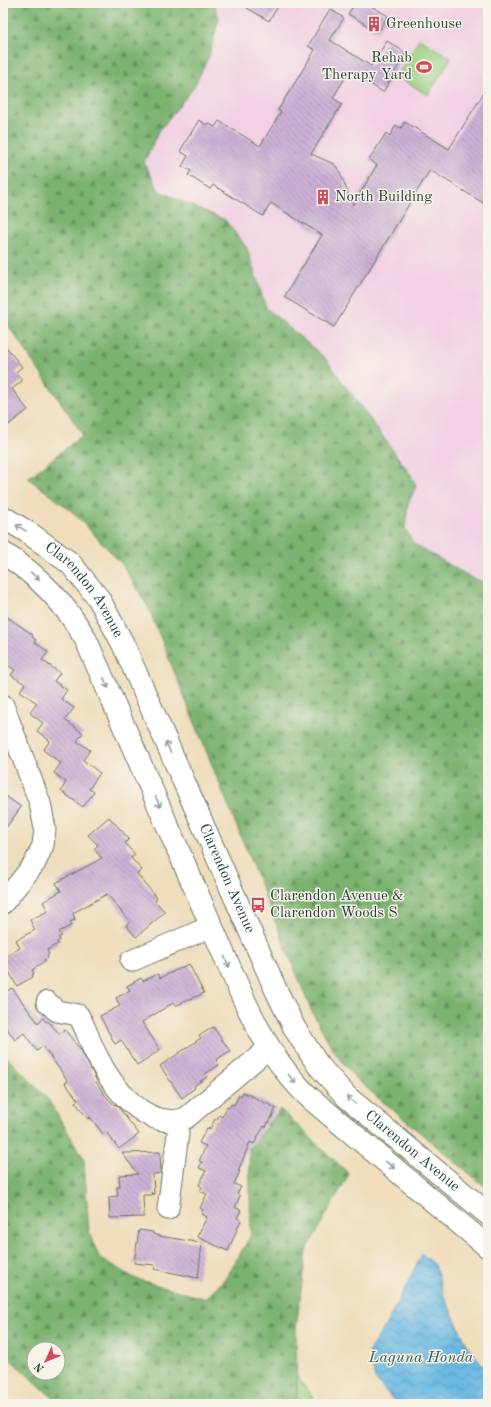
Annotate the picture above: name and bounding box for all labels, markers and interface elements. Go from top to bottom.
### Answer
building icon: Greenhouse [365,15,383,33]
place label: Greenhouse [386,17,462,32]
place label: Rehab Therapy Yard [321,51,412,83]
sports icon: Rehab Therapy Yard [415,58,433,76]
building icon: North Building [314,188,332,206]
place label: North Building [335,190,432,205]
one-way arrow [16,524,27,532]
street label: Clarendon Avenue [42,540,126,640]
one-way arrow [29,572,40,581]
one-way arrow [103,676,111,688]
one-way arrow [164,742,172,754]
one-way arrow [155,796,162,808]
street label: Clarendon Avenue [196,822,257,936]
place label: Clarendon Avenue & Clarendon Woods S [270,889,404,921]
bus stop icon: Clarendon Avenue & Clarendon Woods S [249,896,267,914]
one-way arrow [224,956,231,968]
one-way arrow [288,1074,296,1085]
one-way arrow [345,1095,356,1104]
street label: Clarendon Avenue [362,1108,463,1195]
one-way arrow [384,1160,395,1169]
north arrow [26,1341,66,1381]
water label: Laguna Honda [368,1350,474,1366]
text: N [33,1360,47,1374]

